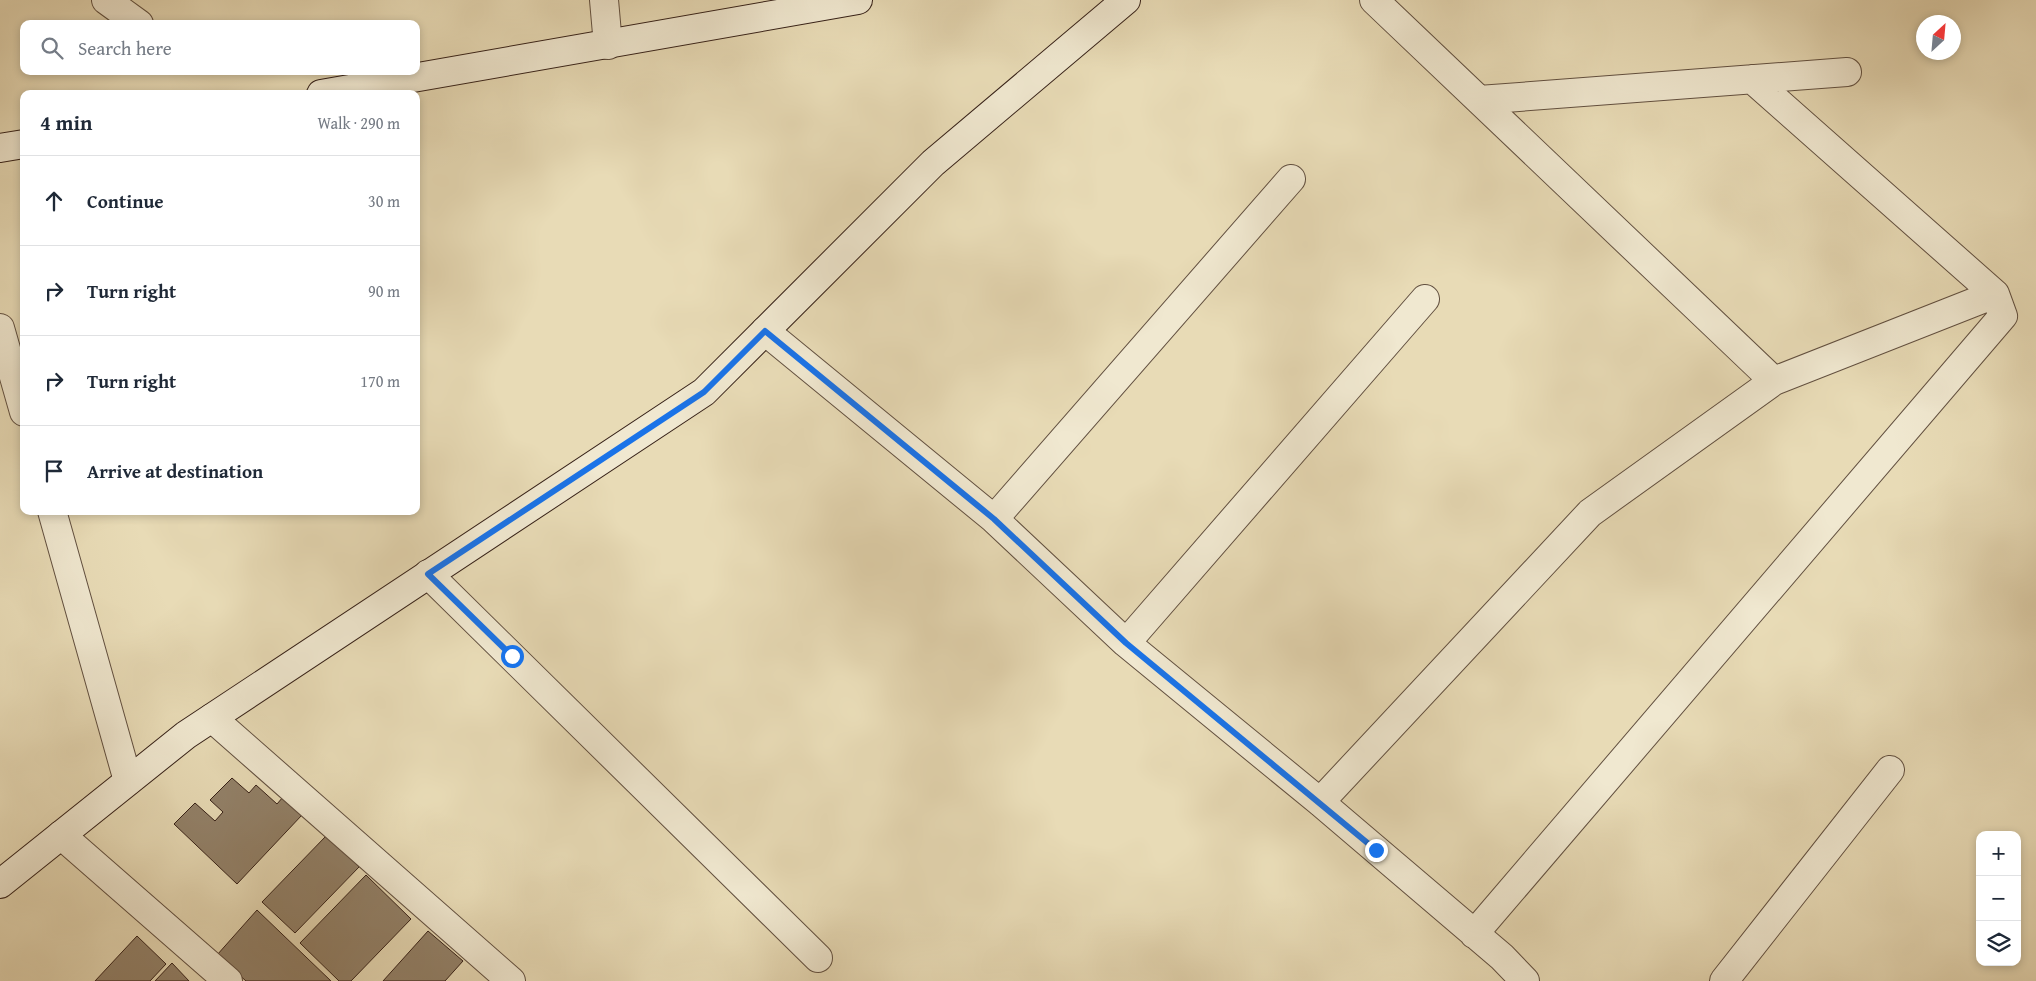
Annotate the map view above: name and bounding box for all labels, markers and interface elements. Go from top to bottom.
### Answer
north arrow [1916,15,1961,60]
search box [20,20,420,75]
icon: search [38,34,66,62]
text: Search here [78,34,172,62]
text: 4 min [40,107,92,138]
text: Walk · 290 m [317,111,400,135]
icon: ahead [40,187,68,215]
text: Continue [87,187,164,215]
text: 30 m [368,189,400,213]
icon: right [40,277,68,305]
text: Turn right [87,277,176,305]
text: 90 m [368,279,400,303]
icon: right [40,367,68,395]
text: Turn right [87,367,176,395]
text: 170 m [360,369,400,393]
icon: arrive [40,457,68,485]
text: Arrive at destination [87,457,263,485]
route start [501,645,524,668]
map controls [1976,831,2021,966]
button: + [1976,831,2021,876]
route end [1365,839,1388,862]
button: − [1976,876,2021,921]
button: layers [1976,921,2021,966]

